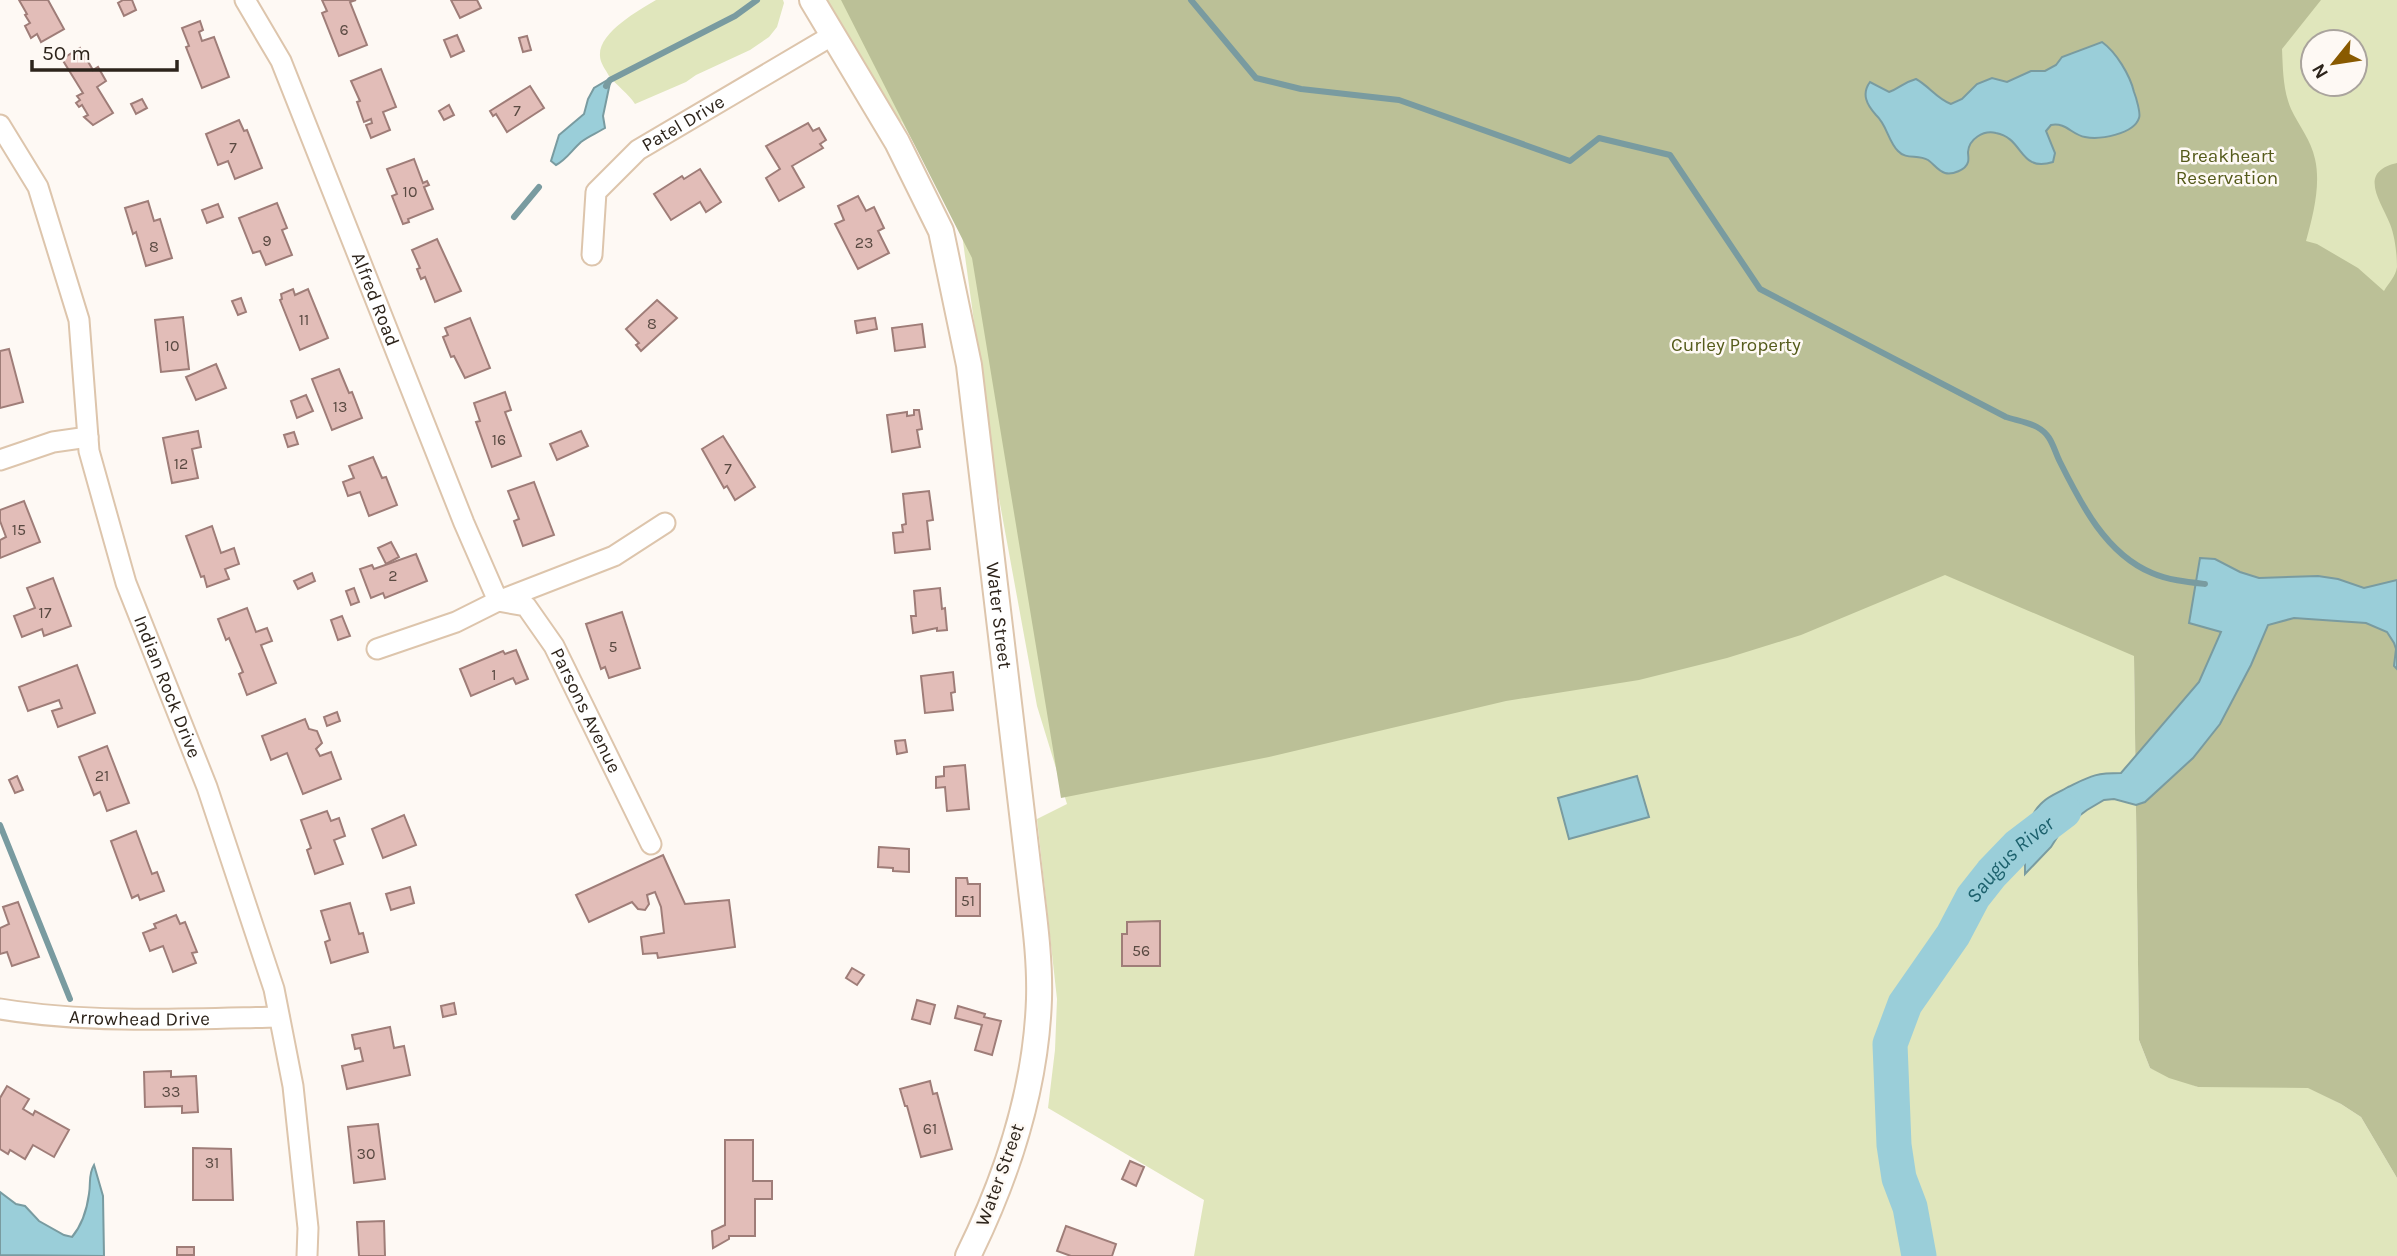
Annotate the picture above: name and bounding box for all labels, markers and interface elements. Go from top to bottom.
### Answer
house number: 6 [339,20,349,39]
scale bar [32,28,177,72]
north arrow [2299,28,2369,98]
text: 50 m [42,41,91,65]
text: N [2307,60,2333,82]
street label: Patel Drive [638,90,728,156]
house number: 7 [513,101,521,120]
house number: 7 [229,138,237,157]
park label: Breakheart Reservation [2176,145,2278,189]
house number: 10 [403,182,417,201]
house number: 9 [262,231,272,250]
house number: 23 [855,233,873,252]
house number: 8 [149,237,159,256]
street label: Alfred Road [347,249,404,349]
house number: 11 [299,310,309,329]
house number: 8 [647,314,657,333]
park label: Curley Property [1671,334,1801,356]
house number: 10 [165,336,179,355]
house number: 13 [333,397,347,416]
house number: 16 [492,430,506,449]
house number: 12 [174,454,188,473]
house number: 7 [724,459,732,478]
house number: 15 [12,520,26,539]
street label: Water Street [981,561,1016,670]
house number: 2 [388,566,398,585]
house number: 17 [39,603,52,622]
street label: Indian Rock Drive [129,612,205,761]
house number: 5 [608,637,618,656]
street label: Parsons Avenue [546,644,626,777]
house number: 1 [491,665,497,684]
house number: 21 [95,766,109,785]
water label: Saugus River [1961,811,2059,907]
house number: 51 [961,891,975,910]
house number: 56 [1132,941,1150,960]
street label: Arrowhead Drive [68,1006,210,1030]
house number: 33 [162,1082,180,1101]
house number: 61 [923,1119,937,1138]
street label: Water Street [971,1121,1029,1229]
house number: 30 [357,1144,375,1163]
house number: 31 [205,1153,219,1172]

